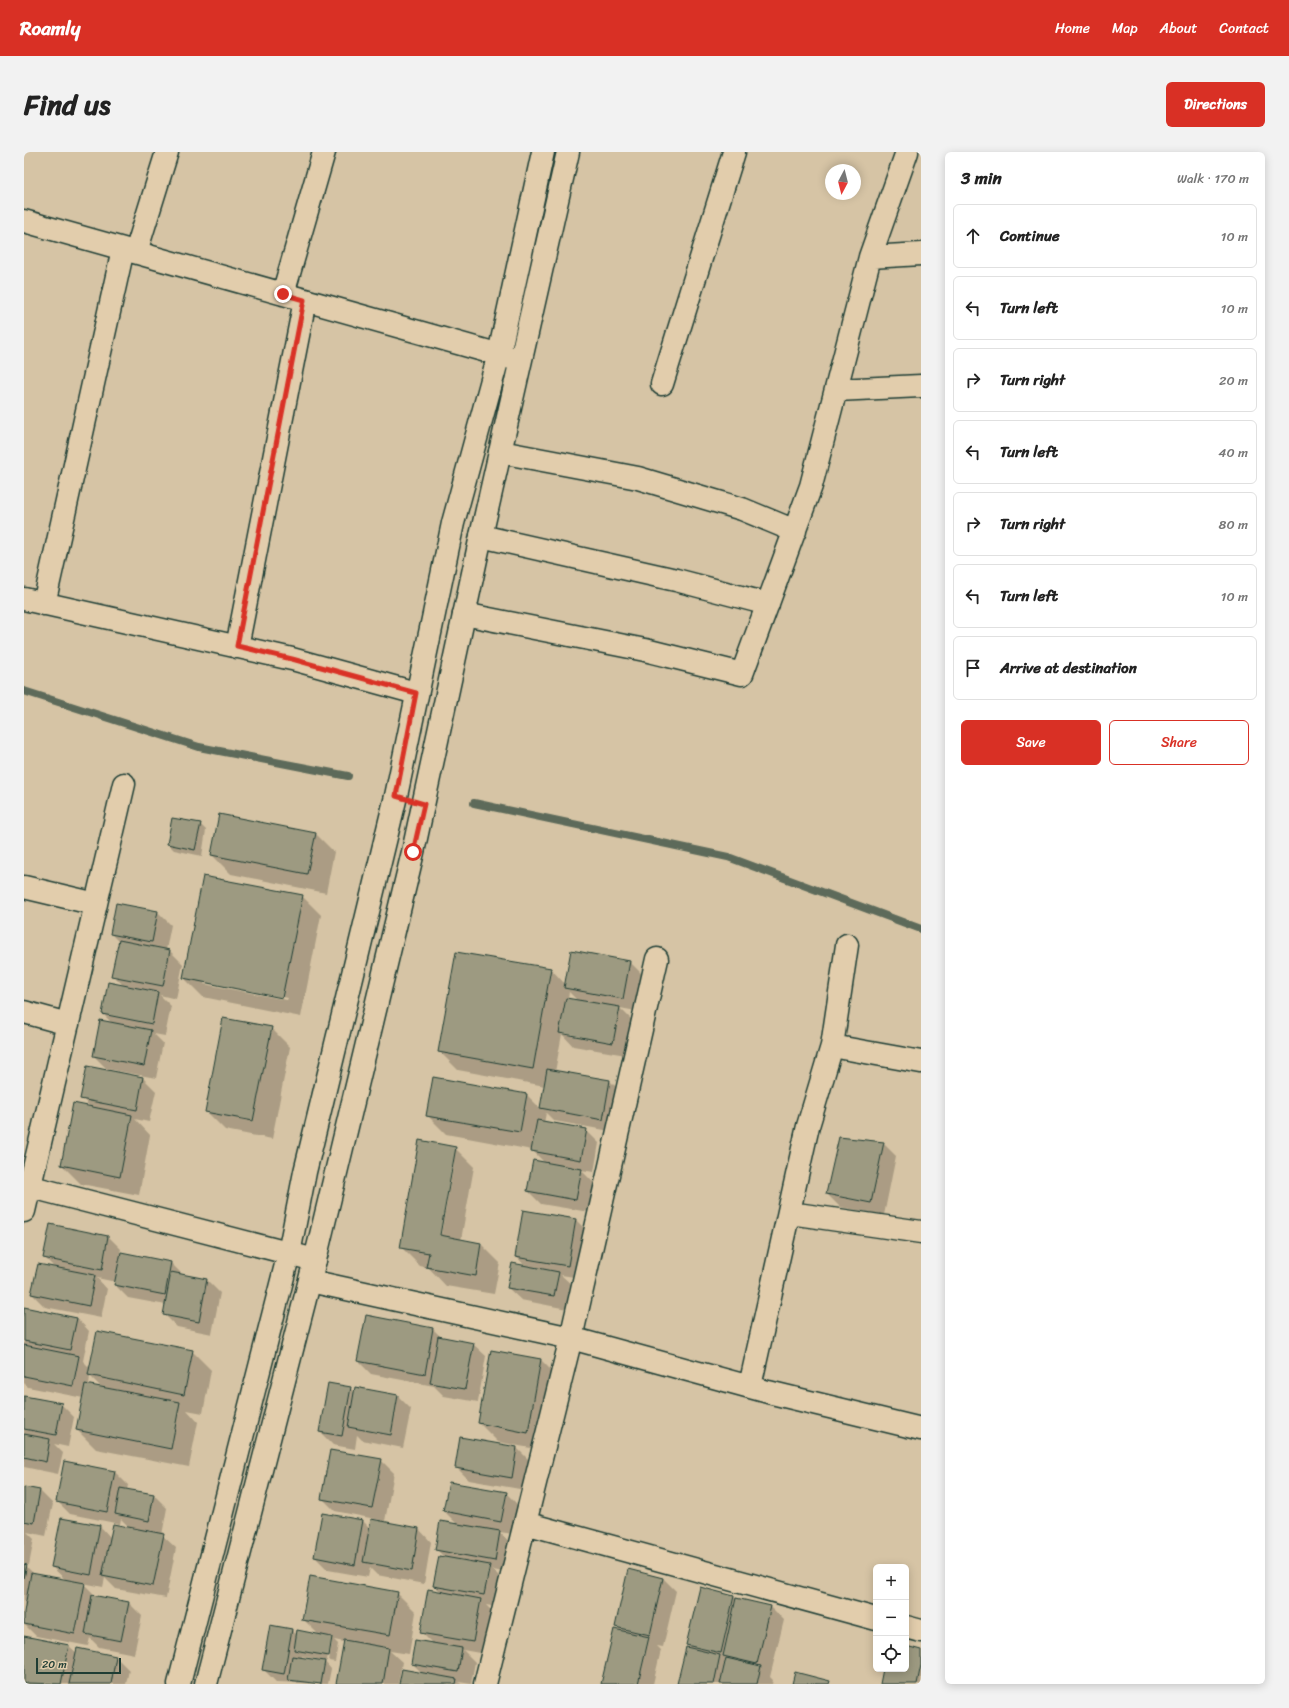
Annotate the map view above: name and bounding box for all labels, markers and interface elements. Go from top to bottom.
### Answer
text: Roamly [20,12,80,45]
text: Home [1055,16,1090,41]
text: Map [1112,16,1138,41]
text: About [1160,16,1197,41]
text: Contact [1219,16,1269,41]
text: Find us [24,80,111,129]
button: Directions [1166,82,1265,127]
text: 3 min [961,163,1002,193]
north arrow [825,164,861,200]
text: Walk · 170 m [1177,167,1249,190]
text: Continue [1000,223,1060,249]
icon: ahead [962,225,984,247]
text: 10 m [1221,225,1248,248]
route end [274,285,292,303]
text: Turn left [1000,295,1058,321]
icon: left [962,297,984,319]
text: 10 m [1221,297,1248,320]
text: Turn right [1000,367,1065,393]
icon: right [962,369,984,391]
text: 20 m [1219,369,1248,392]
text: Turn left [1000,439,1058,465]
icon: left [962,441,984,463]
text: 40 m [1218,441,1248,464]
text: Turn right [1000,511,1065,537]
icon: right [962,513,984,535]
text: 80 m [1219,513,1248,536]
text: Turn left [1000,583,1058,609]
icon: left [962,585,984,607]
text: 10 m [1221,585,1248,608]
text: Arrive at destination [1000,655,1137,681]
icon: arrive [962,657,984,679]
button: Save [961,720,1101,765]
button: Share [1109,720,1249,765]
route start [404,843,422,861]
map controls [873,1564,909,1672]
button: + [873,1564,909,1600]
button: − [873,1600,909,1636]
button: locate [873,1636,909,1672]
text: 20 m [42,1655,67,1674]
scale bar [36,1656,121,1675]

